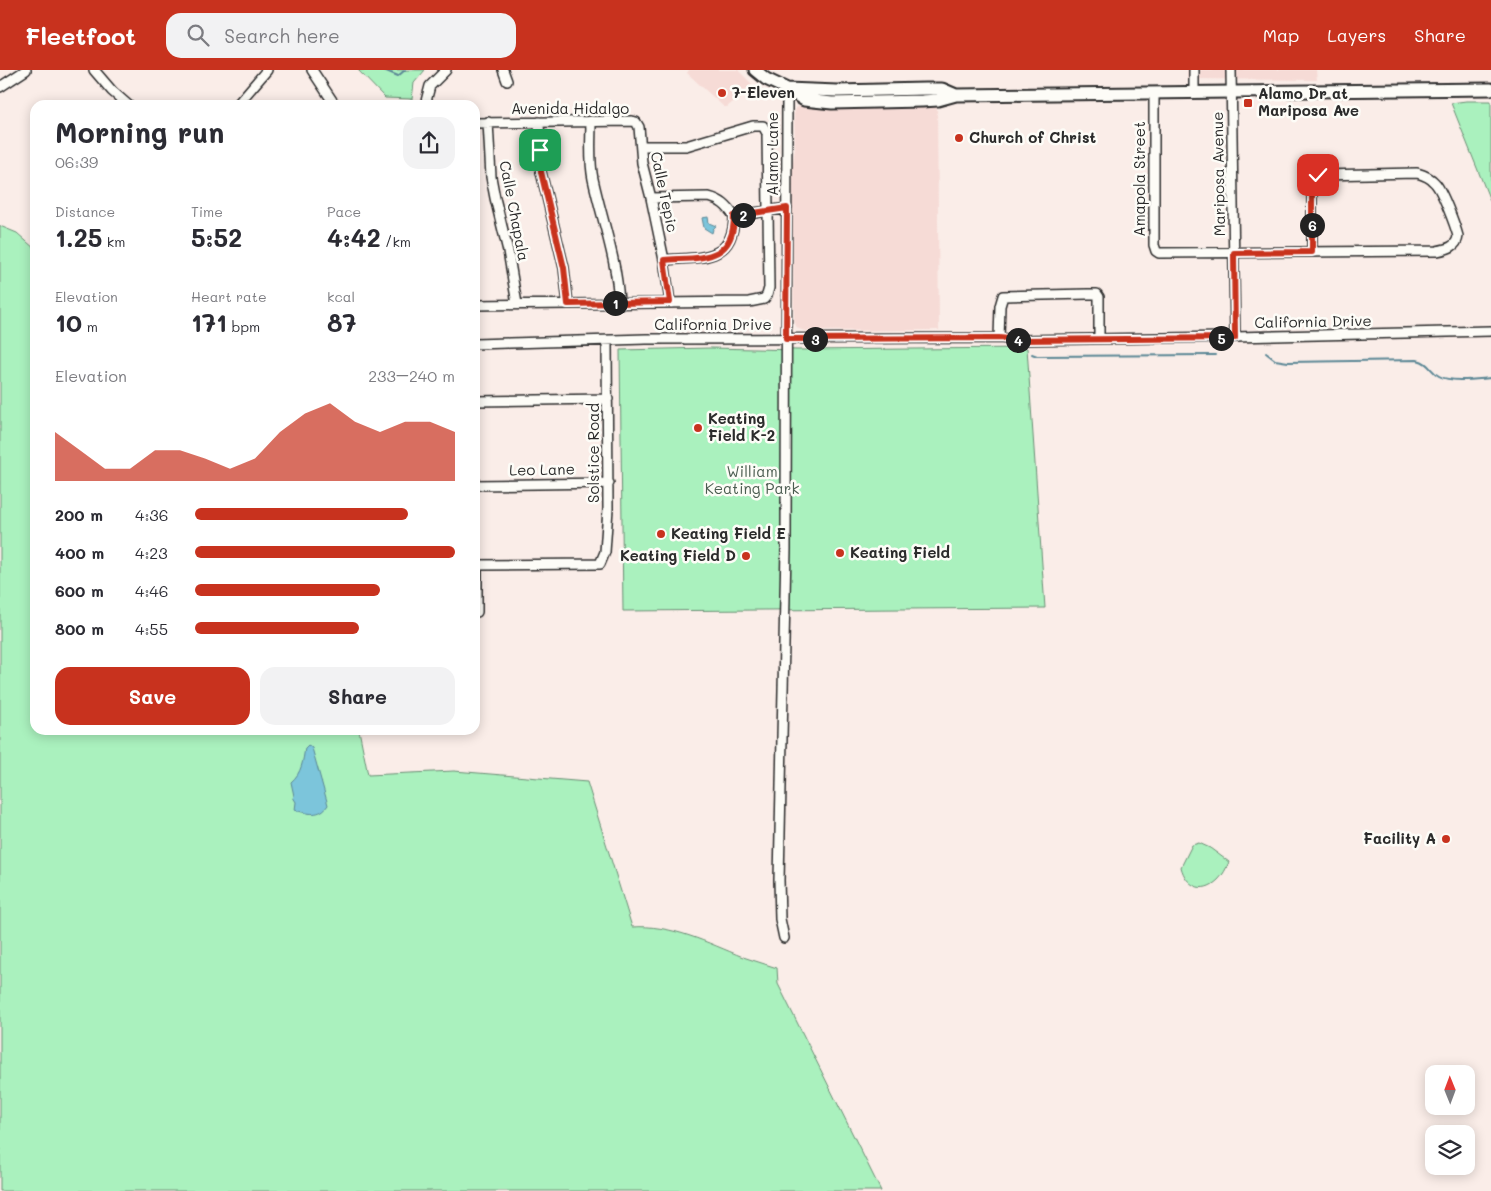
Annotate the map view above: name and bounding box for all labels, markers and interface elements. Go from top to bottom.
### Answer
search box [166,13,516,58]
text: Fleetfoot [25,20,136,51]
icon: search [184,21,212,49]
text: Search here [224,23,340,48]
text: Map [1263,23,1299,47]
text: Layers [1327,23,1386,47]
text: Share [1414,23,1466,47]
place label: 7-Eleven [732,82,795,102]
place label: Alamo Dr at Mariposa Ave [1258,83,1359,120]
marker: 7-Eleven [716,87,728,99]
marker: Alamo Dr at Mariposa Ave [1242,97,1254,109]
street label: Avenida Hidalgo [511,98,629,118]
street label: Mariposa Avenue [1207,111,1229,237]
street label: Alamo Lane [762,112,782,196]
text: Morning run [55,114,224,150]
button: share [403,117,455,169]
street label: Amapola Street [1129,121,1149,237]
place label: Church of Christ [969,127,1097,147]
pin [519,129,561,171]
marker: Church of Christ [953,132,965,144]
icon: arrive [526,136,554,164]
street label: Calle Tepic [647,150,683,234]
text: 06:39 [55,151,98,172]
pin [1297,154,1339,196]
street label: Calle Chapala [495,159,535,263]
icon: check [1304,161,1332,189]
text: Distance [55,202,115,221]
text: Time [191,202,223,221]
text: Pace [327,202,361,221]
pin: 2 [730,202,756,228]
text: 2 [740,206,747,225]
pin: 6 [1300,212,1324,238]
text: 6 [1308,216,1317,235]
text: 1.25 [55,221,102,253]
text: 5:52 [191,221,242,253]
text: 4:42 [327,221,381,253]
text: km [102,232,125,251]
text: /km [381,232,411,251]
text: Elevation [55,287,118,306]
text: Heart rate [191,287,267,306]
text: kcal [327,287,355,306]
pin: 1 [602,290,628,316]
text: 1 [612,294,619,313]
text: 10 [55,306,82,338]
text: 171 [191,306,227,338]
text: 87 [327,306,356,338]
street label: California Drive [1254,310,1372,332]
street label: California Drive [654,314,772,334]
text: m [82,317,98,336]
text: bpm [227,317,260,336]
pin: 3 [802,326,828,352]
pin: 5 [1208,326,1234,350]
pin: 4 [1006,328,1030,352]
text: 5 [1217,329,1226,348]
text: 3 [811,330,820,349]
text: 4 [1014,331,1023,350]
text: Elevation [55,365,127,386]
text: 233–240 m [368,365,455,386]
street label: Solstice Road [583,403,603,503]
place label: Keating Field K-2 [708,408,775,445]
marker: Keating Field K-2 [692,422,704,434]
street label: Leo Lane [509,458,575,480]
park label: William Keating Park [705,461,799,498]
text: 200 m [55,504,103,525]
text: 4:36 [135,504,168,525]
place label: Keating Field E [671,523,786,543]
marker: Keating Field E [655,528,667,540]
text: 400 m [55,542,104,563]
text: 4:23 [135,542,168,563]
place label: Keating Field [850,542,950,562]
place label: Keating Field D [620,545,736,565]
marker: Keating Field [834,547,846,559]
marker: Keating Field D [740,550,752,562]
text: 600 m [55,580,104,601]
text: 4:46 [135,580,168,601]
text: 800 m [55,618,104,639]
text: 4:55 [135,618,168,639]
button: Save [55,667,250,725]
button: Share [260,667,455,725]
place label: Facility A [1363,828,1436,848]
marker: Facility A [1440,833,1452,845]
north arrow [1425,1065,1475,1115]
map controls [1425,1065,1475,1175]
button: layers [1425,1125,1475,1175]

